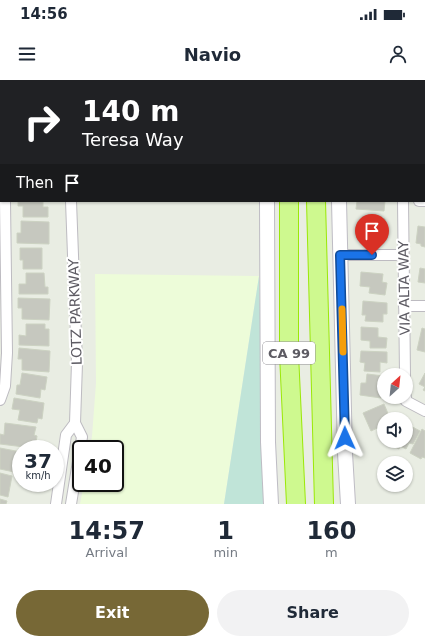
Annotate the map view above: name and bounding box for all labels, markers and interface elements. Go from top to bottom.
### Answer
text: 14:56 [20,5,68,23]
icon: menu [16,43,38,65]
icon: person [387,43,409,65]
text: Navio [184,44,241,65]
text: 140 m [82,95,179,128]
icon: right [16,96,68,148]
text: Teresa Way [82,129,184,150]
icon: arrive [61,172,83,194]
text: Then [16,174,53,192]
pin [355,214,389,255]
icon: arrive [361,220,383,242]
street label: VIA ALTA WAY [395,240,413,336]
street label: LOTZ PARKWAY [65,258,85,366]
road number: CA 99 [263,342,315,364]
north arrow [377,368,413,404]
map controls [377,368,413,492]
button: sound [377,412,413,448]
position arrow [324,417,366,459]
speed limit sign: 40 [72,440,124,492]
text: 37 [24,449,52,473]
button: layers [377,456,413,492]
text: km/h [25,470,51,481]
text: 14:57 [68,517,145,545]
text: 1 [217,517,234,545]
text: 160 [306,517,356,545]
text: Arrival [86,545,128,560]
text: min [213,545,238,560]
text: m [325,545,338,560]
button: Exit [16,590,209,636]
button: Share [217,590,409,636]

